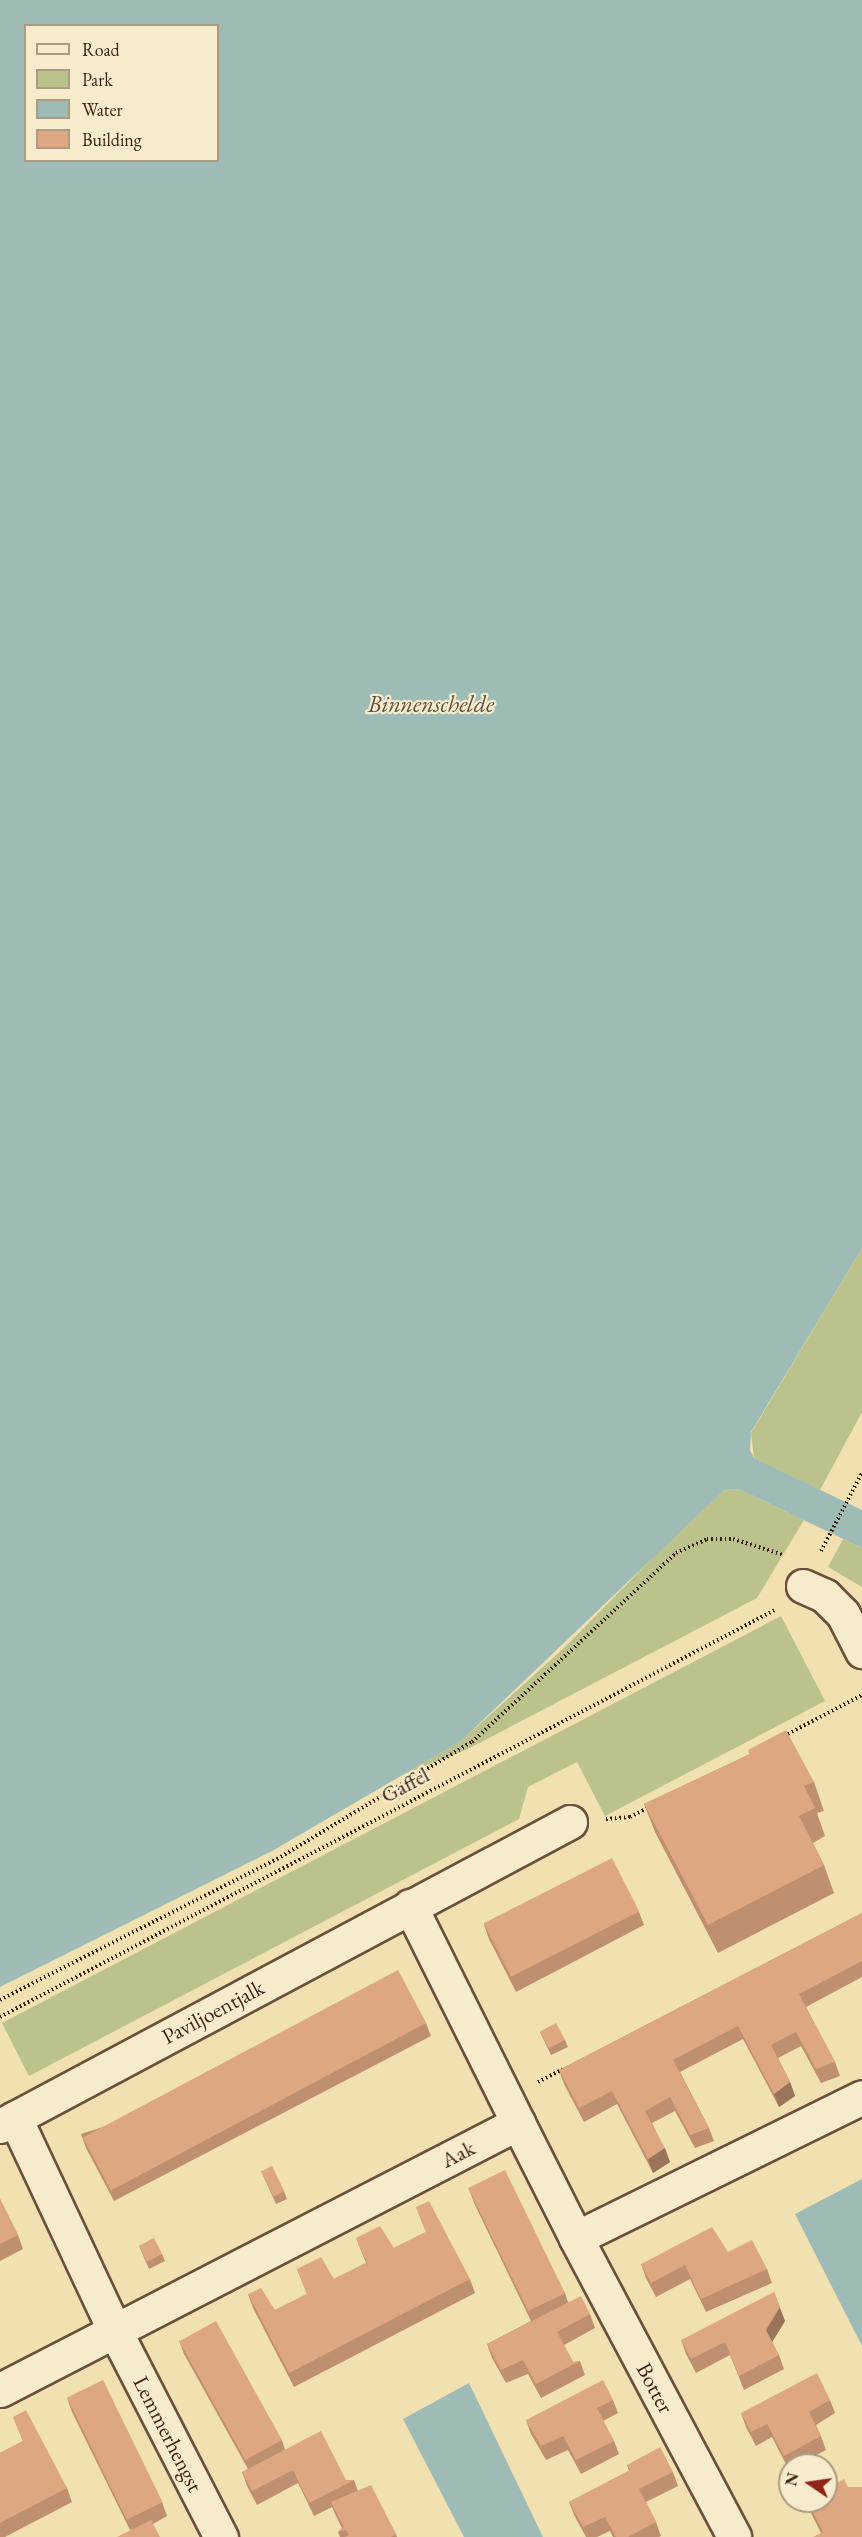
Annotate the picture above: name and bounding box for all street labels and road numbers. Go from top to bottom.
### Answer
street label: Gaffel [376,1761,434,1809]
street label: Paviljoentjalk [157,1974,269,2050]
street label: Aak [437,2134,479,2174]
street label: Botter [631,2358,679,2418]
street label: Lemmerhengst [127,2372,209,2496]

